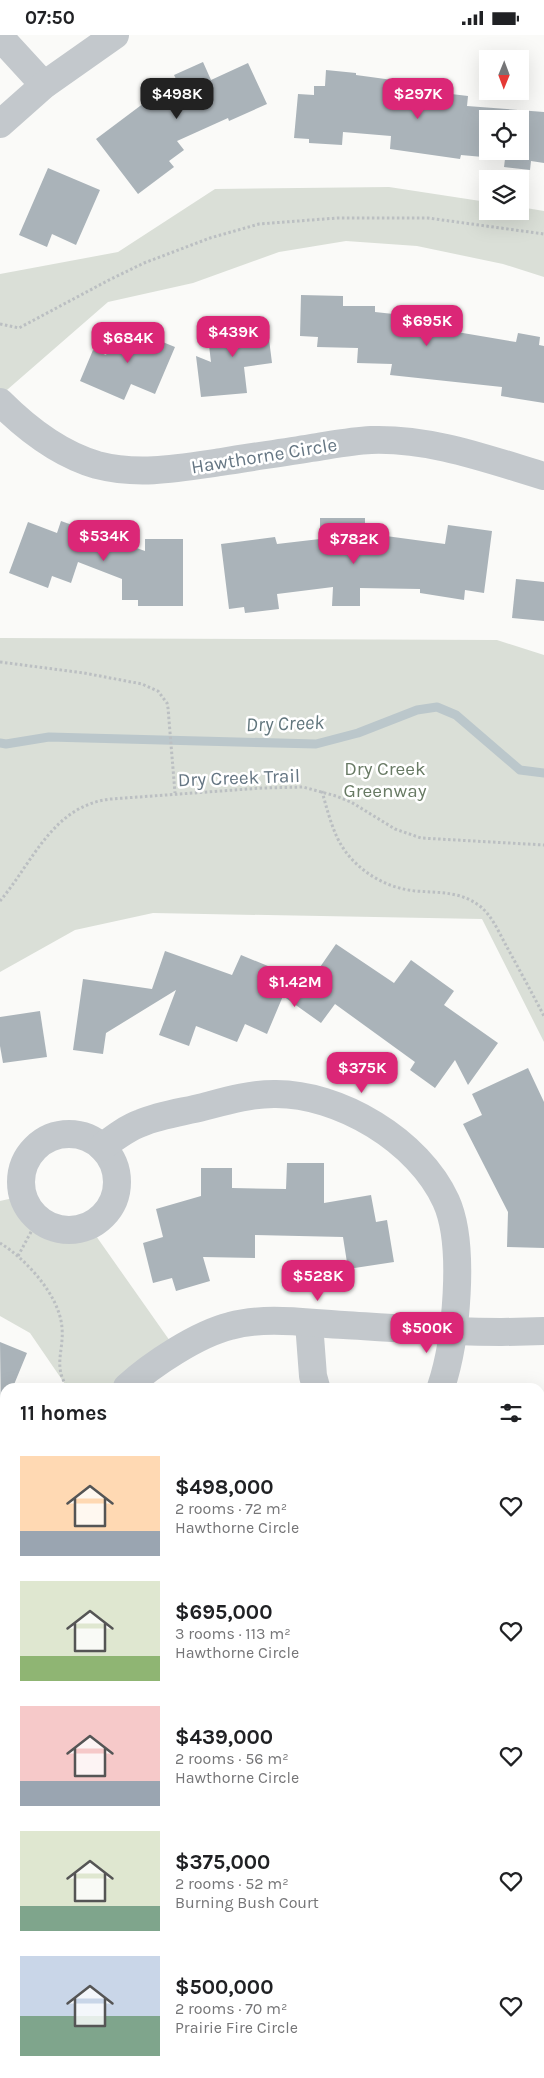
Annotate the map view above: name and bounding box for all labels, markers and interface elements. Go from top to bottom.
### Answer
text: 07:50 [25,7,75,29]
north arrow [479,50,529,100]
map controls [479,50,529,220]
pin: $498K [142,77,212,120]
pin: $297K [383,77,453,120]
text: $498K [151,84,203,103]
text: $297K [394,84,442,103]
button: locate [479,110,529,160]
button: layers [479,170,529,220]
pin: $695K [392,305,462,347]
text: $695K [402,311,452,330]
pin: $439K [198,315,268,358]
pin: $684K [93,321,163,364]
text: $439K [208,322,258,341]
text: $684K [102,328,154,347]
street label: Hawthorne Circle [190,434,339,478]
pin: $534K [69,519,139,562]
pin: $782K [319,523,389,565]
text: $534K [79,526,129,545]
text: $782K [329,529,379,548]
water label: Dry Creek [245,711,325,736]
park label: Dry Creek Greenway [343,758,427,802]
street label: Dry Creek Trail [177,765,301,791]
pin: $1.42M [254,965,336,1008]
text: $1.42M [268,972,322,991]
pin: $375K [327,1051,397,1094]
text: $375K [338,1058,386,1077]
pin: $528K [283,1259,353,1302]
text: $528K [293,1266,343,1285]
pin: $500K [392,1311,462,1354]
text: $500K [401,1318,453,1337]
icon: filters [497,1399,525,1427]
text: 11 homes [20,1401,107,1425]
text: $498,000 [175,1475,274,1499]
icon: home [60,1476,120,1536]
icon: heart [497,1492,525,1520]
text: 2 rooms · 72 m² [175,1499,287,1518]
text: Hawthorne Circle [175,1518,299,1537]
text: $695,000 [175,1600,272,1624]
icon: home [60,1601,120,1661]
icon: heart [497,1617,525,1645]
text: 3 rooms · 113 m² [175,1624,291,1643]
text: Hawthorne Circle [175,1643,299,1662]
text: $439,000 [175,1725,273,1749]
icon: home [60,1726,120,1786]
icon: heart [497,1742,525,1770]
text: 2 rooms · 56 m² [175,1749,289,1768]
text: Hawthorne Circle [175,1768,299,1787]
text: $375,000 [175,1850,270,1874]
icon: home [60,1851,120,1911]
icon: heart [497,1867,525,1895]
text: 2 rooms · 52 m² [175,1874,289,1893]
text: Burning Bush Court [175,1893,319,1912]
text: $500,000 [175,1975,273,1999]
icon: home [60,1976,120,2036]
icon: heart [497,1992,525,2020]
text: 2 rooms · 70 m² [175,1999,287,2018]
text: Prairie Fire Circle [175,2018,298,2037]

